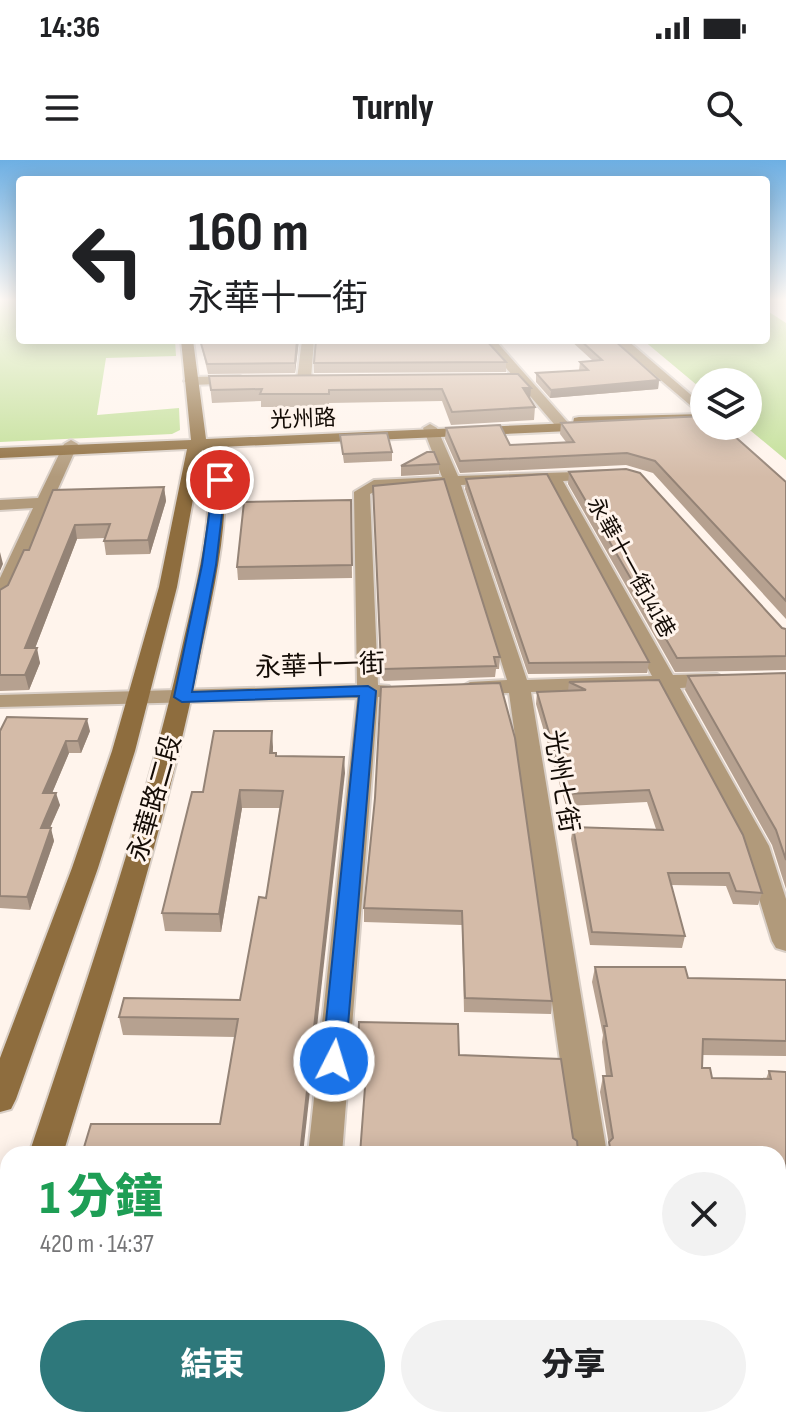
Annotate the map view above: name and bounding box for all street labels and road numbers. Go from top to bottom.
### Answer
street label: 光州路 [270,405,337,434]
street label: 永華十一街141巷 [581,493,680,643]
street label: 永華十一街 [255,649,386,684]
street label: 光州七街 [537,727,584,835]
street label: 永華路二段 [123,732,188,865]

